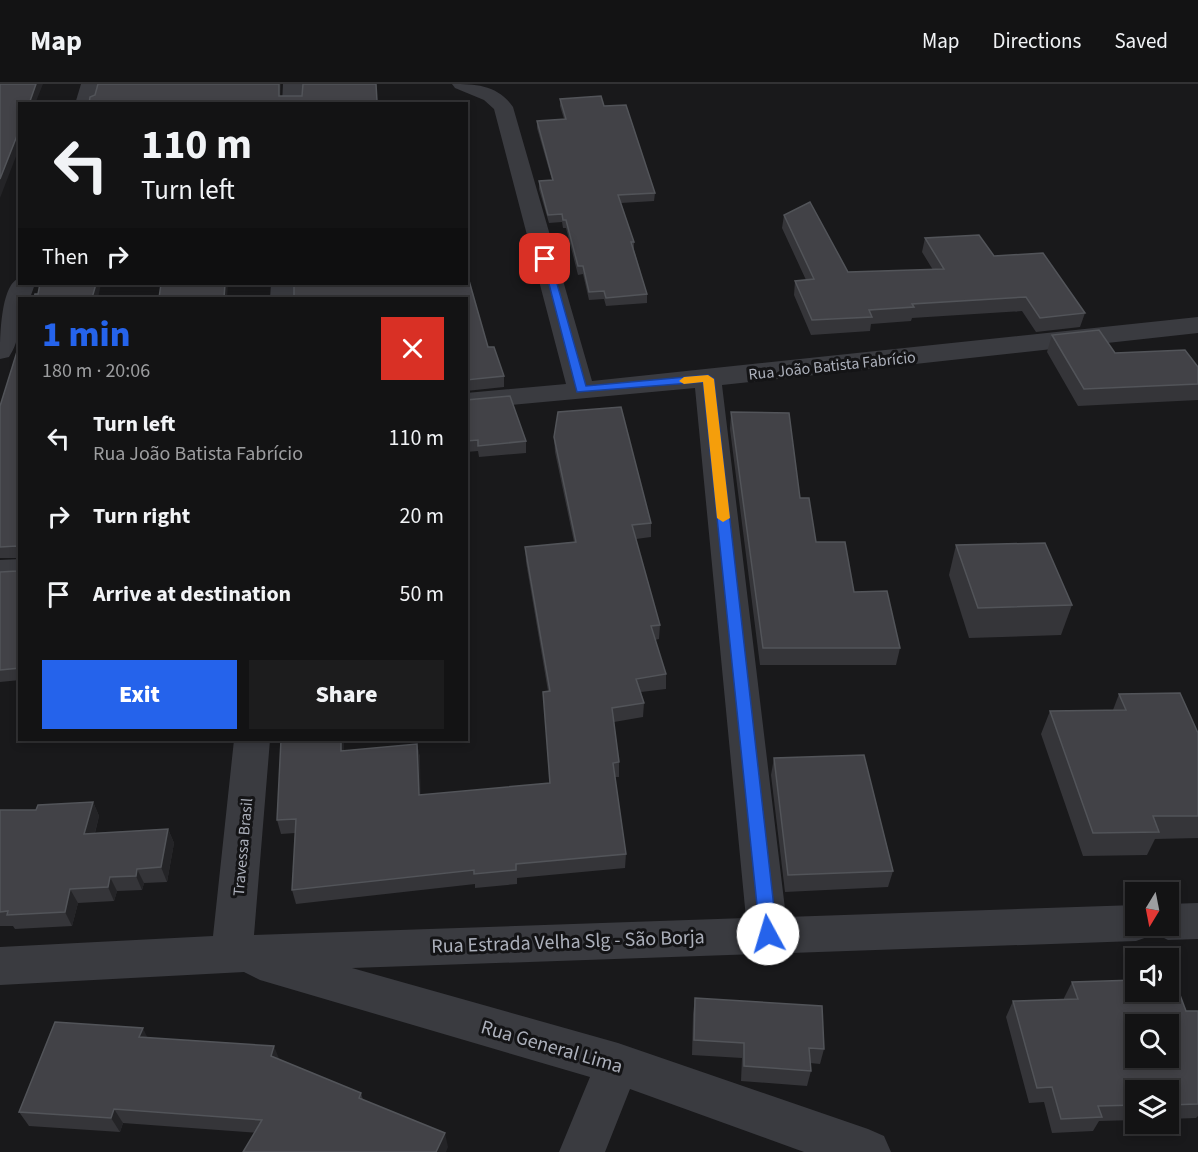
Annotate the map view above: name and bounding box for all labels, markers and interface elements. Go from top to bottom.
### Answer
text: Map [30,21,82,61]
text: Map [922,26,960,56]
text: Directions [993,26,1081,56]
text: Saved [1114,26,1168,56]
text: 110 m [141,115,252,175]
icon: left [42,126,120,204]
text: Turn left [141,171,235,210]
pin [519,233,570,284]
icon: right [101,240,134,273]
text: Then [42,241,89,273]
icon: arrive [528,242,561,275]
text: 1 min [42,309,130,360]
button: close [381,317,444,380]
street label: Rua João Batista Fabrício [747,346,917,386]
text: 180 m · 20:06 [42,357,150,385]
text: Turn left [93,408,175,440]
icon: left [42,422,75,455]
text: 110 m [389,422,444,454]
text: Rua João Batista Fabrício [93,440,303,468]
icon: right [42,500,75,533]
text: Turn right [93,500,190,532]
text: 20 m [399,500,444,532]
icon: arrive [42,578,75,611]
text: Arrive at destination [93,578,291,610]
text: 50 m [399,578,444,610]
button: Exit [42,660,237,729]
button: Share [249,660,444,729]
street label: Travessa Brasil [228,797,258,897]
north arrow [1125,882,1179,936]
map controls [1125,882,1179,1134]
position arrow [736,902,800,966]
street label: Rua Estrada Velha Slg - São Borja [431,923,705,961]
button: sound [1125,948,1179,1002]
street label: Rua General Lima [477,1013,626,1081]
button: search [1125,1014,1179,1068]
button: layers [1125,1080,1179,1134]

